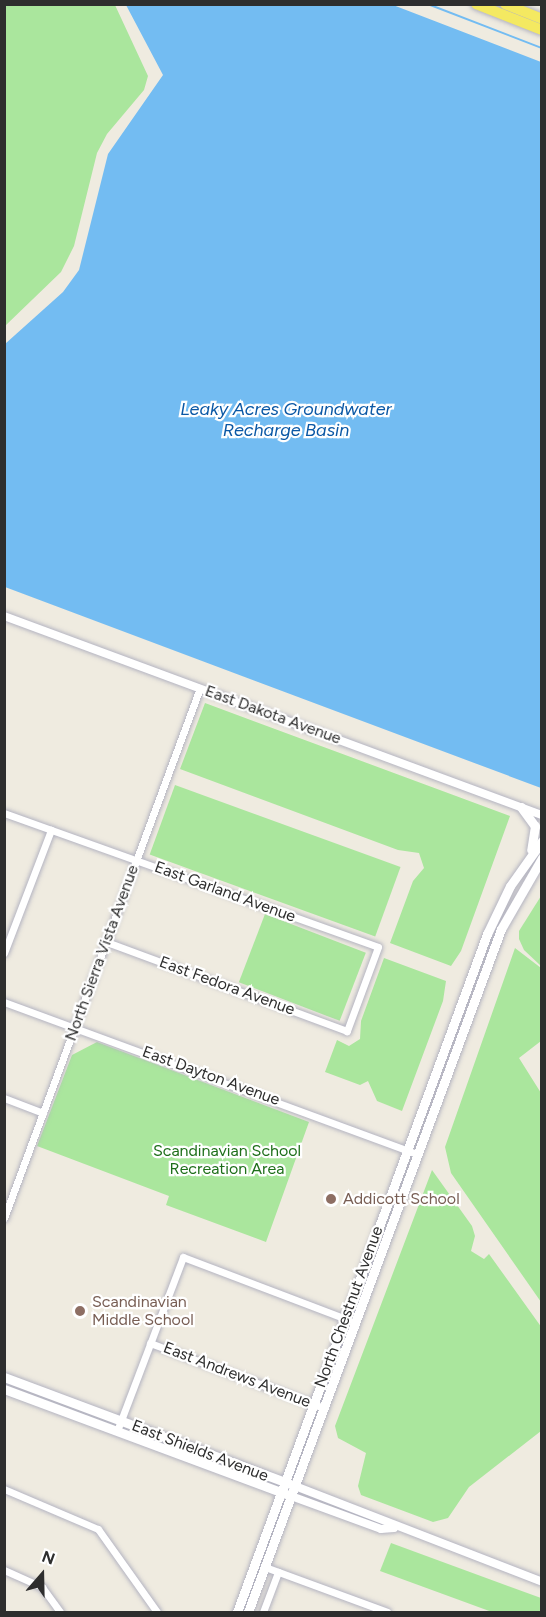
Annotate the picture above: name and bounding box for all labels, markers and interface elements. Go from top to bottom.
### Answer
water label: Leaky Acres Groundwater Recharge Basin [180,399,392,442]
street label: East Dakota Avenue [202,681,344,749]
street label: East Garland Avenue [152,858,298,926]
street label: North Sierra Vista Avenue [61,862,143,1044]
street label: East Fedora Avenue [157,953,297,1019]
street label: East Dayton Avenue [140,1042,282,1110]
park label: Scandinavian School Recreation Area [153,1141,301,1179]
place label: Addicott School [343,1189,460,1209]
marker: Addicott School [324,1192,338,1206]
street label: North Chestnut Avenue [311,1224,387,1390]
place label: Scandinavian Middle School [92,1292,194,1330]
marker: Scandinavian Middle School [73,1304,87,1318]
street label: East Andrews Avenue [161,1338,313,1412]
street label: East Shields Avenue [129,1416,271,1486]
north arrow [12,1545,72,1605]
text: N [39,1547,57,1569]

